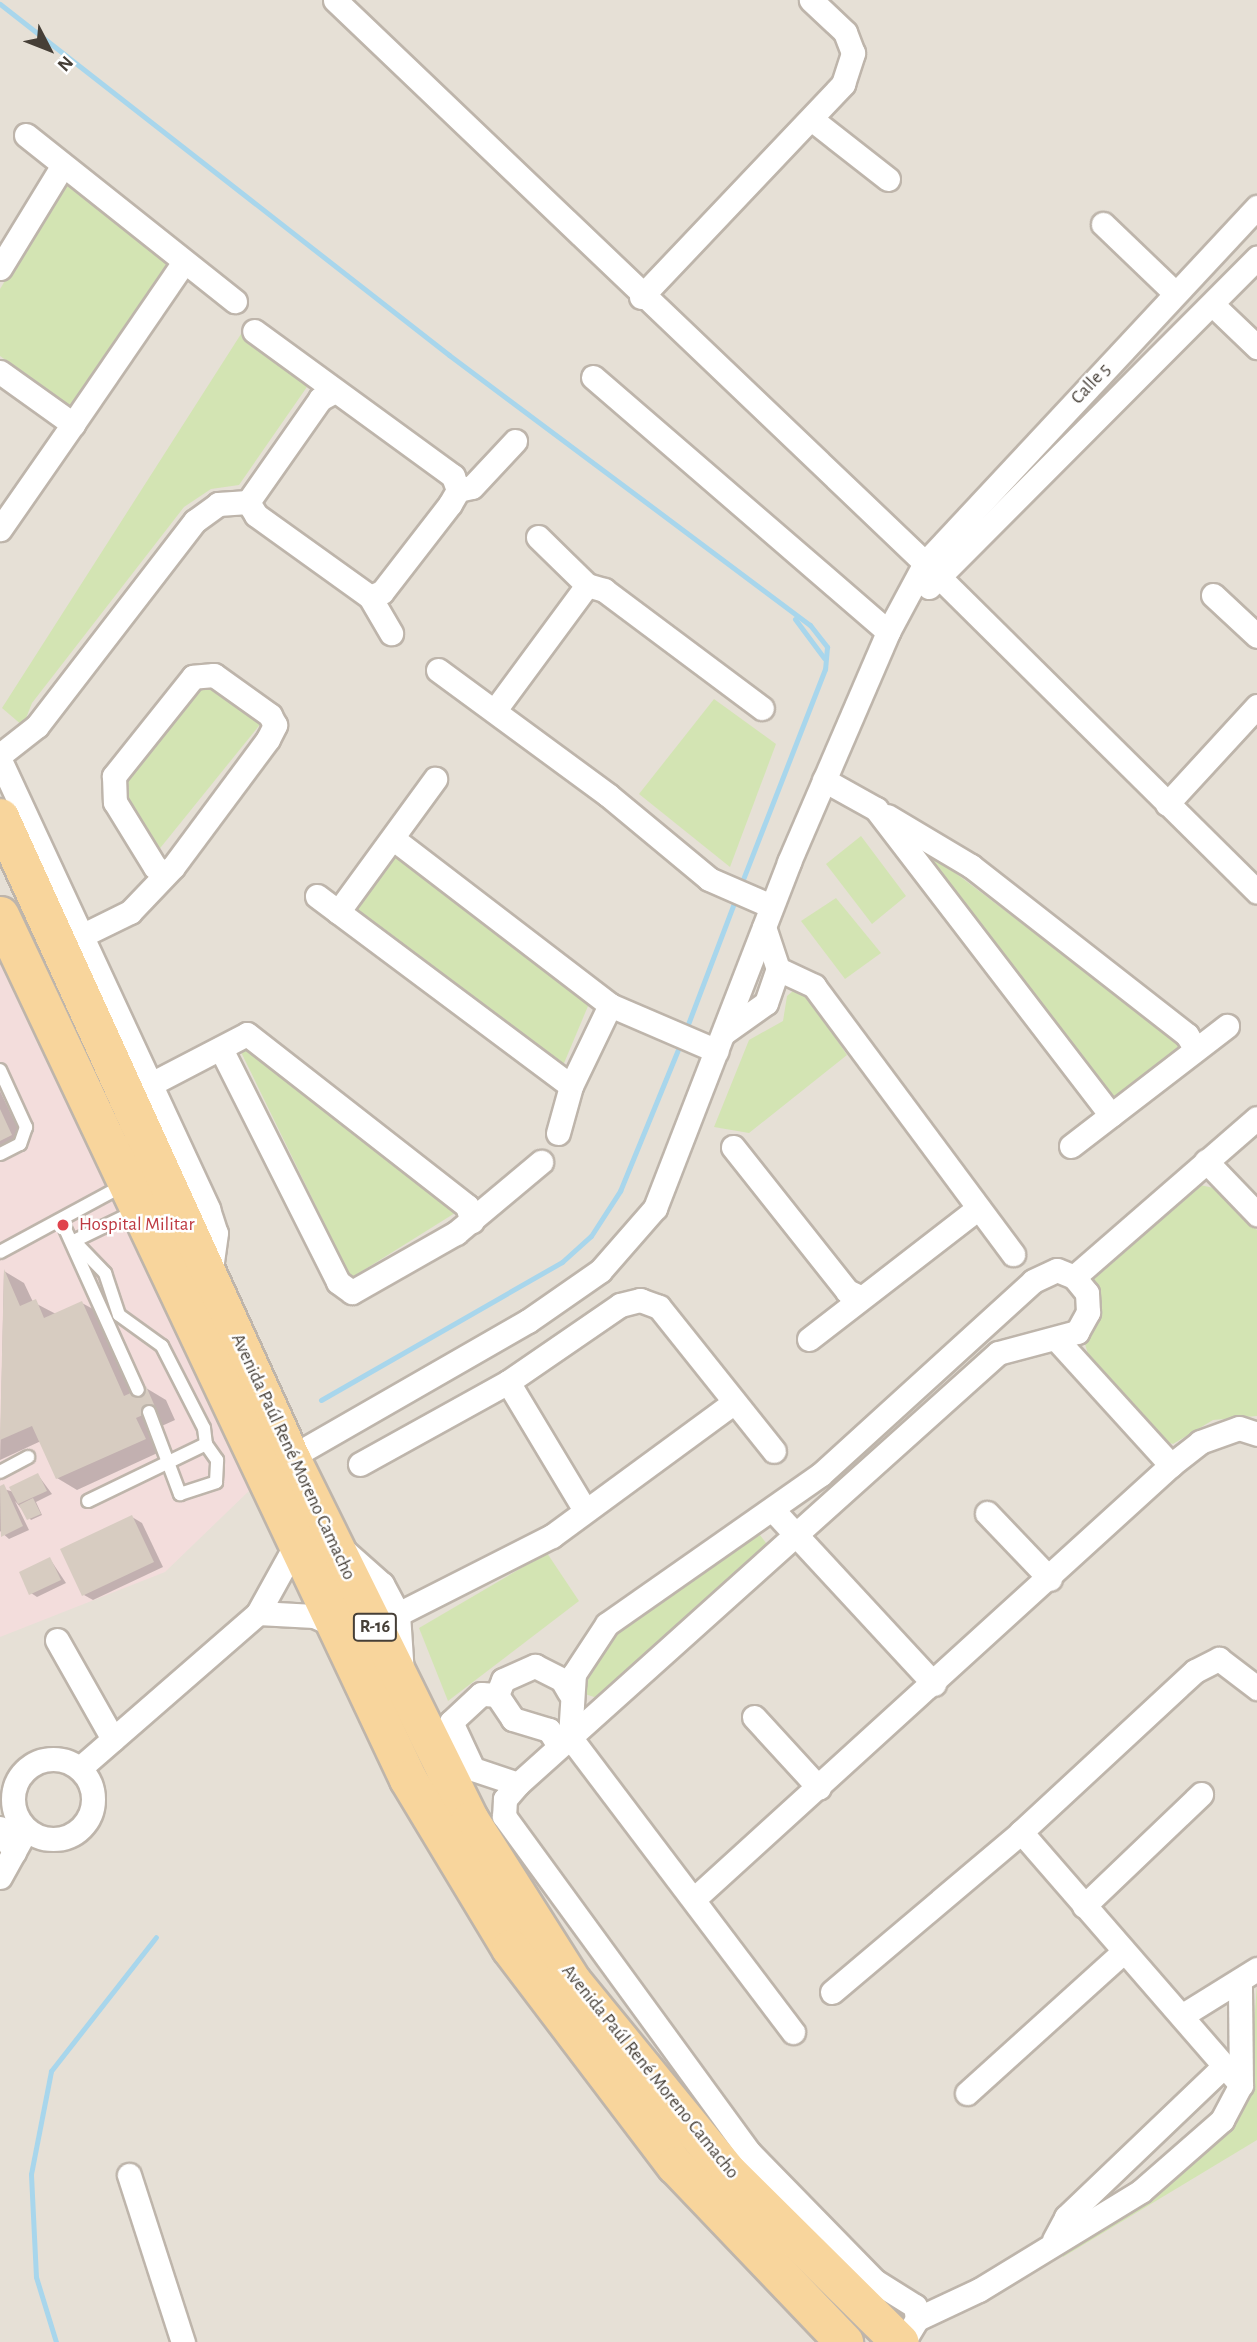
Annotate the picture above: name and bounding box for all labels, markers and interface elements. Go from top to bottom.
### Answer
north arrow [14,14,84,84]
text: N [53,52,76,75]
street label: Calle 5 [1066,359,1116,409]
place label: Hospital Militar [79,1214,195,1236]
marker: Hospital Militar [53,1215,73,1235]
street label: Avenida Paúl René Moreno Camacho [226,1330,360,1584]
road number: R-16 [352,1612,398,1642]
street label: Avenida Paúl René Moreno Camacho [556,1960,744,2184]

